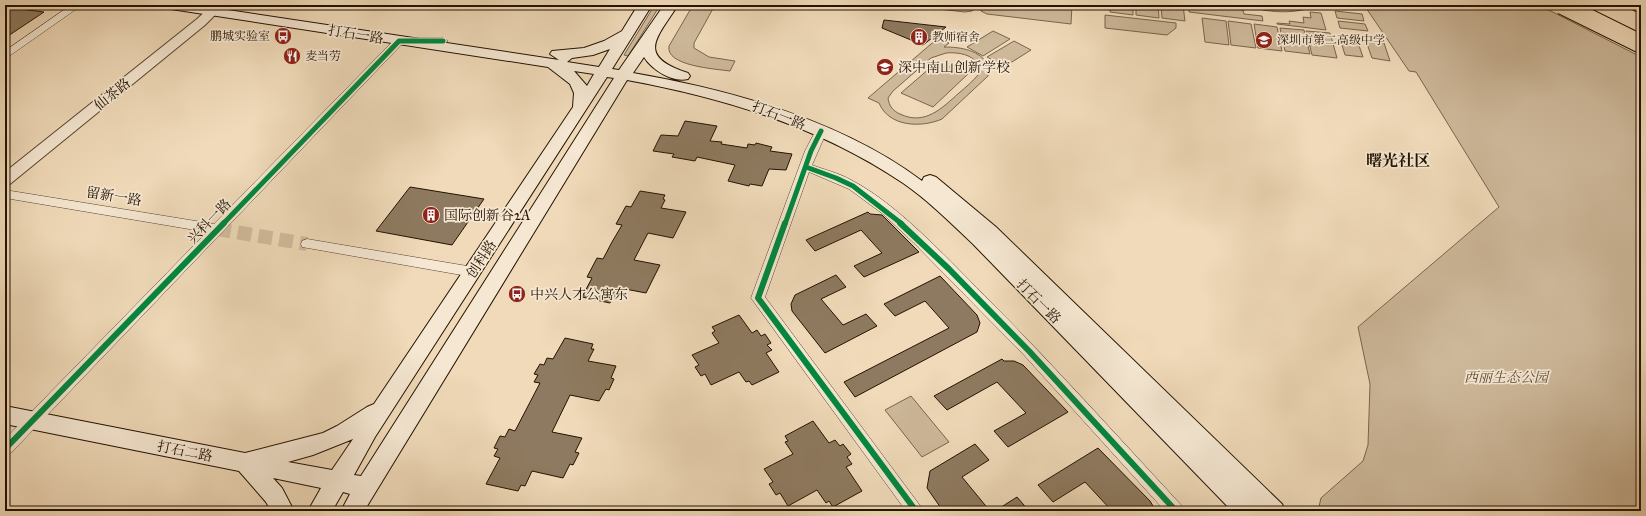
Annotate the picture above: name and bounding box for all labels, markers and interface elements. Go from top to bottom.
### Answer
street label: 打石一路 [327,22,385,47]
bus stop icon: 鹏城实验室 [273,26,293,46]
building icon: 教师宿舍 [909,27,929,47]
place label: 鹏城实验室 [210,29,270,43]
place label: 教师宿舍 [932,30,980,44]
school or university icon: 深圳市第二高级中学 [1254,30,1274,50]
place label: 深圳市第二高级中学 [1277,33,1385,47]
restaurant icon: 麦当劳 [282,46,302,66]
place label: 麦当劳 [305,49,341,63]
school or university icon: 深中南山创新学校 [875,57,895,77]
place label: 深中南山创新学校 [898,59,1010,76]
street label: 仙茶路 [91,75,134,114]
street label: 打石一路 [750,97,808,133]
district label: 曙光社区 [1366,151,1430,170]
street label: 留新一路 [85,184,143,209]
street label: 兴科一路 [184,195,235,247]
building icon: 国际创新谷2A [421,205,441,225]
place label: 国际创新谷2A [444,207,531,224]
street label: 创科路 [463,237,500,282]
street label: 打石一路 [1013,276,1064,327]
bus stop icon: 中兴人才公寓东 [507,284,527,304]
place label: 中兴人才公寓东 [530,286,628,303]
park label: 西丽生态公园 [1464,369,1550,386]
street label: 打石二路 [156,438,214,465]

